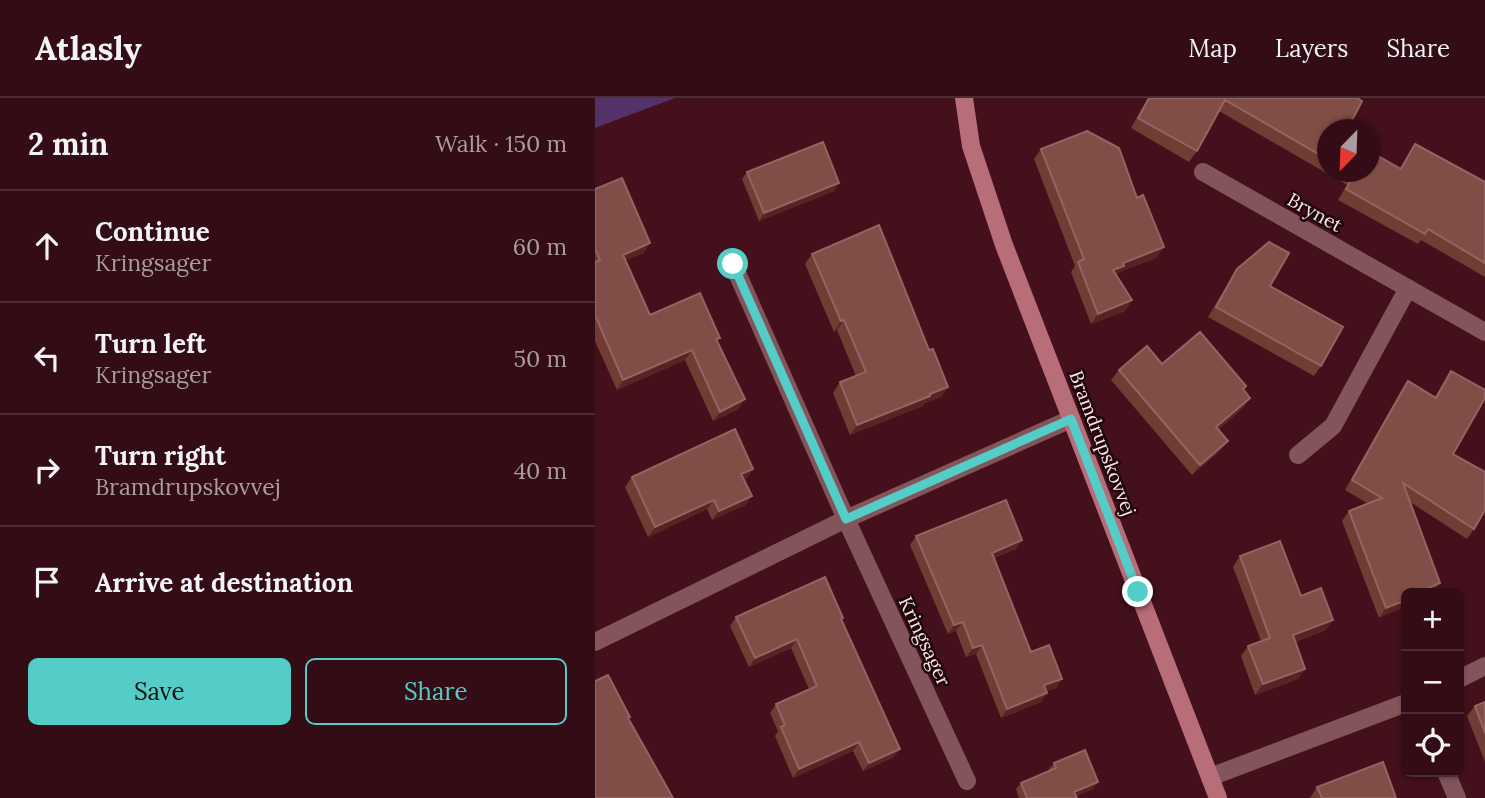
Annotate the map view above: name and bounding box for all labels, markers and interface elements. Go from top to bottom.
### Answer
text: Atlasly [35,27,142,69]
text: Map [1188,33,1237,64]
text: Layers [1275,33,1348,64]
text: Share [1386,33,1450,64]
north arrow [1317,119,1380,182]
text: 2 min [28,125,108,163]
text: Walk · 150 m [435,129,567,158]
street label: Brynet [1283,187,1347,237]
text: Continue [95,215,210,248]
icon: ahead [28,227,66,265]
text: 60 m [513,232,567,261]
text: Kringsager [95,248,211,277]
route start [717,248,748,279]
text: Turn left [95,327,206,360]
icon: left [28,339,66,377]
text: 50 m [514,344,567,373]
text: Kringsager [95,360,211,389]
street label: Bramdrupskovvej [1064,367,1142,519]
text: Turn right [95,439,226,472]
icon: right [28,451,66,489]
text: 40 m [514,456,567,485]
text: Bramdrupskovvej [95,472,281,501]
icon: arrive [28,563,66,601]
text: Arrive at destination [95,566,353,599]
route end [1122,576,1153,607]
map controls [1401,588,1464,777]
button: + [1401,588,1464,651]
street label: Kringsager [894,592,957,690]
button: − [1401,651,1464,714]
button: Save [28,658,291,725]
button: Share [305,658,567,725]
button: locate [1401,714,1464,777]

